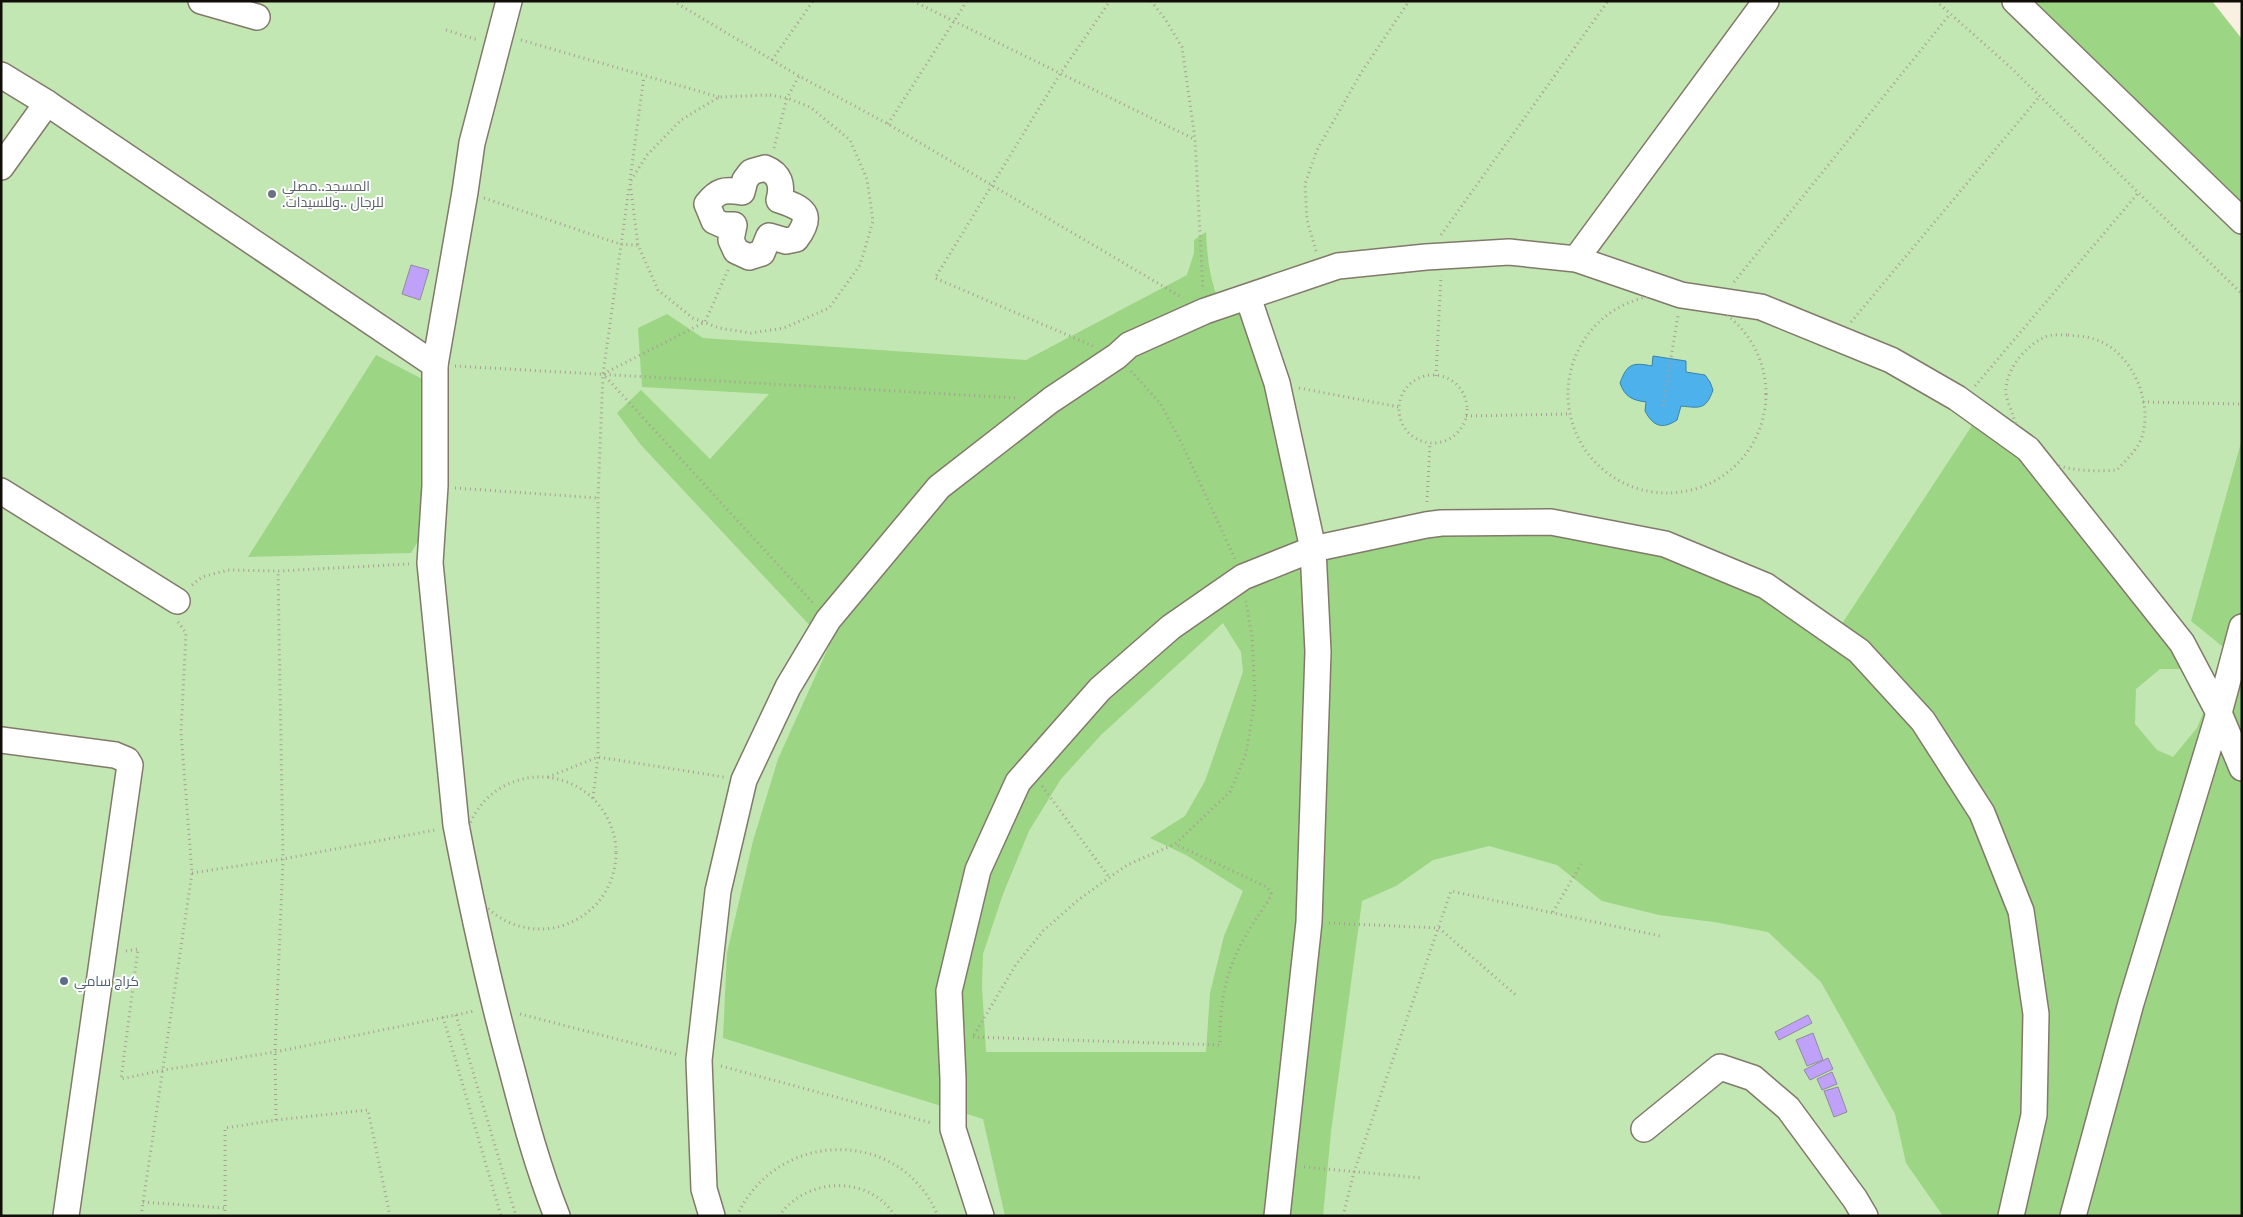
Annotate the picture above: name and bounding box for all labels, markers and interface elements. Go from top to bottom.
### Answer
place label: المسجد..مصلي .للرجال ..وللسيدات [282,178,384,211]
marker: المسجد..مصلي .للرجال ..وللسيدات [266,188,278,200]
place label: کراج سامي [74,973,139,993]
marker: کراج سامي [58,975,70,987]

